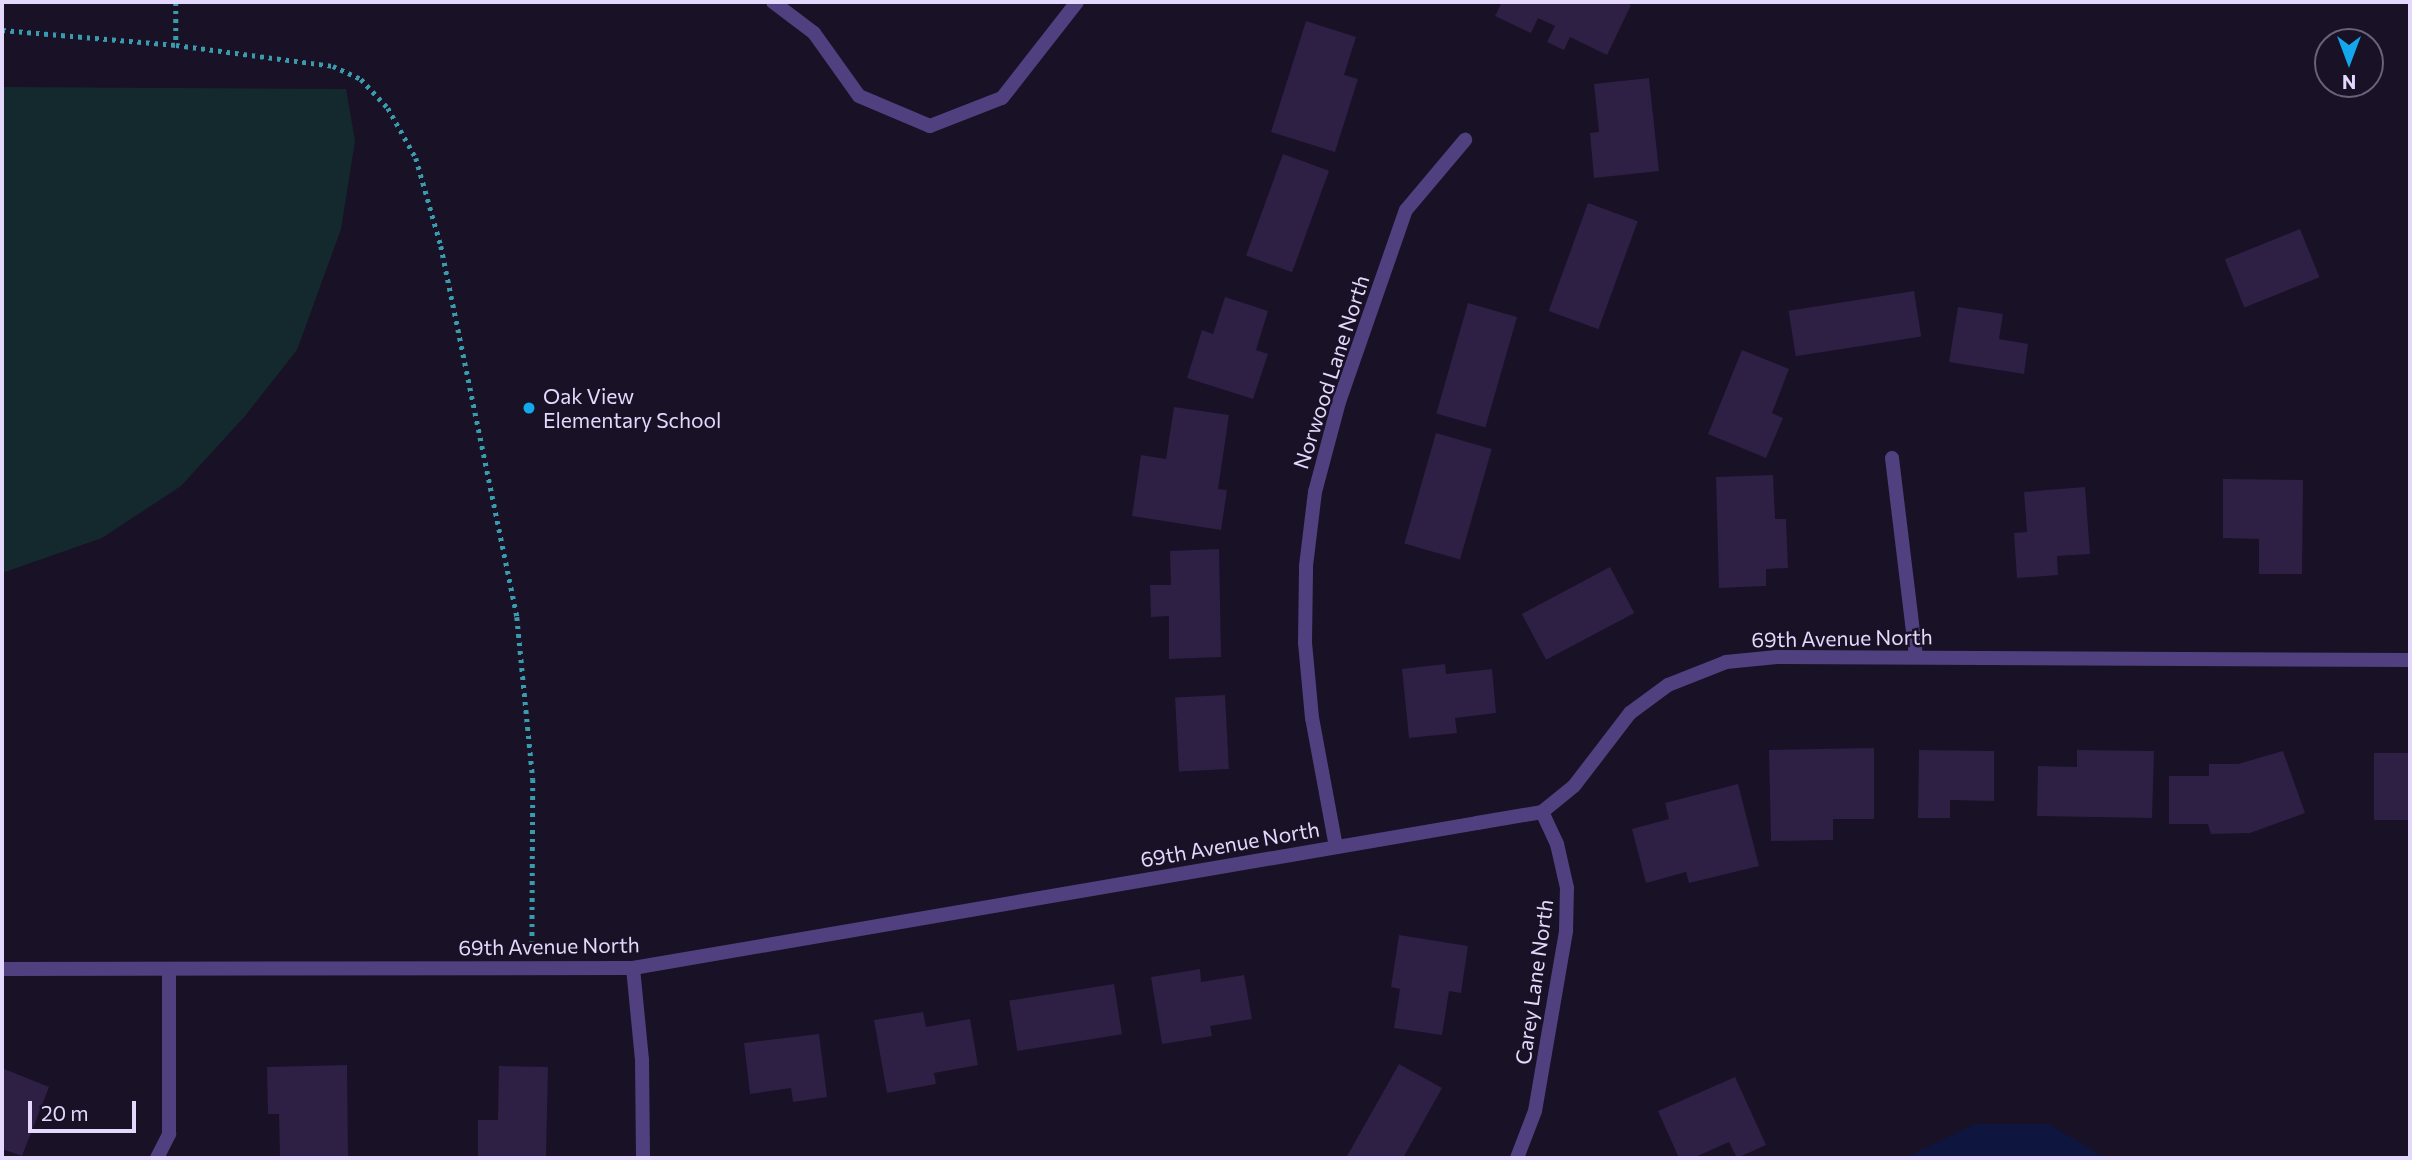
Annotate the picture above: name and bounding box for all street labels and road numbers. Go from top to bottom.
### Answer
street label: Norwood Lane North [1288,272,1374,472]
street label: 69th Avenue North [1751,624,1933,652]
street label: 69th Avenue North [1139,816,1321,872]
street label: Carey Lane North [1510,898,1558,1066]
street label: 69th Avenue North [458,932,640,960]

